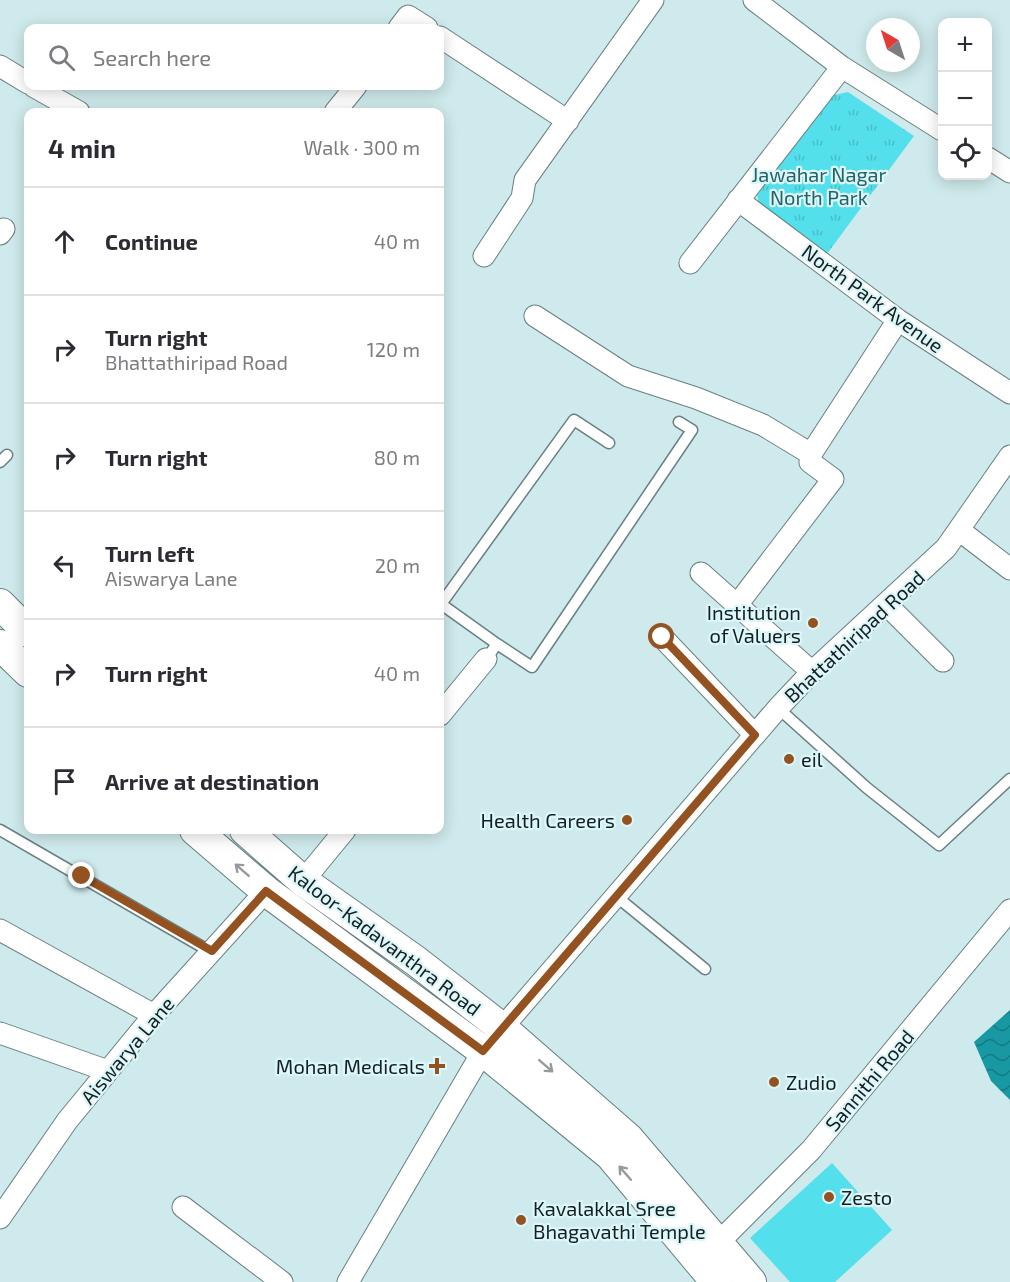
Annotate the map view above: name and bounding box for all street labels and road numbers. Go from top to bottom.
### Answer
street label: North Park Avenue [798,239,948,357]
street label: Bhattathiripad Road [779,565,929,707]
street label: Kaloor-Kadavanthra Road [284,860,486,1020]
street label: Aiswarya Lane [75,992,179,1108]
street label: Sannithi Road [820,1024,918,1136]

